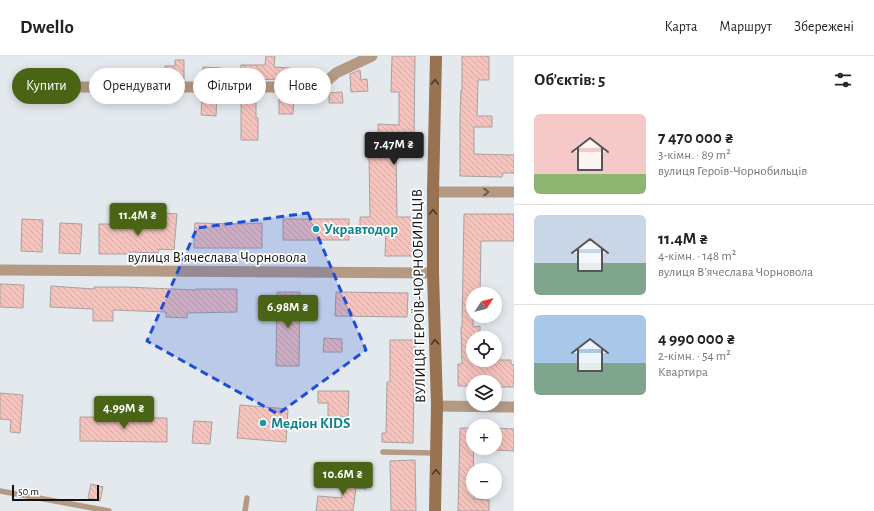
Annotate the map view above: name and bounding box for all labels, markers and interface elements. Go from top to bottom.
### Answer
text: Dwello [20,18,74,37]
text: Карта [664,20,697,34]
text: Маршрут [719,20,772,34]
text: Збережені [794,20,854,34]
chip: Купити [12,68,81,104]
chip: Орендувати [89,68,185,104]
chip: Фільтри [193,68,266,104]
chip: Нове [274,68,331,104]
icon: filters [832,69,854,91]
text: Об’єктів: 5 [534,71,605,88]
one-way arrow [431,79,439,85]
text: 7 470 000 ₴ [658,129,734,146]
icon: home [566,130,614,178]
pin: 7.47M ₴ [357,132,431,166]
text: 7.47M ₴ [374,138,414,151]
text: 3-кімн. · 89 m² [658,149,731,162]
text: вулиця Героїв-Чорнобильців [658,165,807,178]
one-way arrow [483,188,489,196]
street label: ВУЛИЦЯ ГЕРОЇВ-ЧОРНОБИЛЬЦІВ [409,189,428,403]
pin: 11.4M ₴ [101,203,175,237]
text: 11.4M ₴ [119,209,157,222]
one-way arrow [429,209,437,215]
place label: Укравтодор [324,222,398,237]
marker: Укравтодор [311,224,321,234]
text: 11.4M ₴ [658,230,709,247]
icon: home [566,231,614,279]
street label: вулиця Вʼячеслава Чорновола [127,250,307,265]
text: 4-кімн. · 148 m² [658,250,736,263]
text: вулиця Вʼячеслава Чорновола [658,266,813,279]
north arrow [466,287,502,323]
map controls [466,287,502,499]
pin: 6.98M ₴ [251,295,325,329]
text: 6.98M ₴ [267,301,309,314]
text: 4 990 000 ₴ [658,330,736,347]
button: locate [466,331,502,367]
icon: home [566,331,614,379]
one-way arrow [431,339,439,345]
text: 2-кімн. · 54 m² [658,350,731,363]
text: Квартира [658,366,708,379]
button: layers [466,375,502,411]
pin: 4.99M ₴ [87,396,161,430]
text: 4.99M ₴ [103,402,145,415]
place label: Медіон KIDS [271,416,350,431]
marker: Медіон KIDS [258,418,268,428]
button: + [466,419,502,455]
pin: 10.6M ₴ [306,462,380,496]
button: − [466,463,502,499]
text: 10.6M ₴ [323,468,363,481]
one-way arrow [432,469,440,475]
scale bar [12,483,99,502]
text: 50 m [18,486,39,497]

